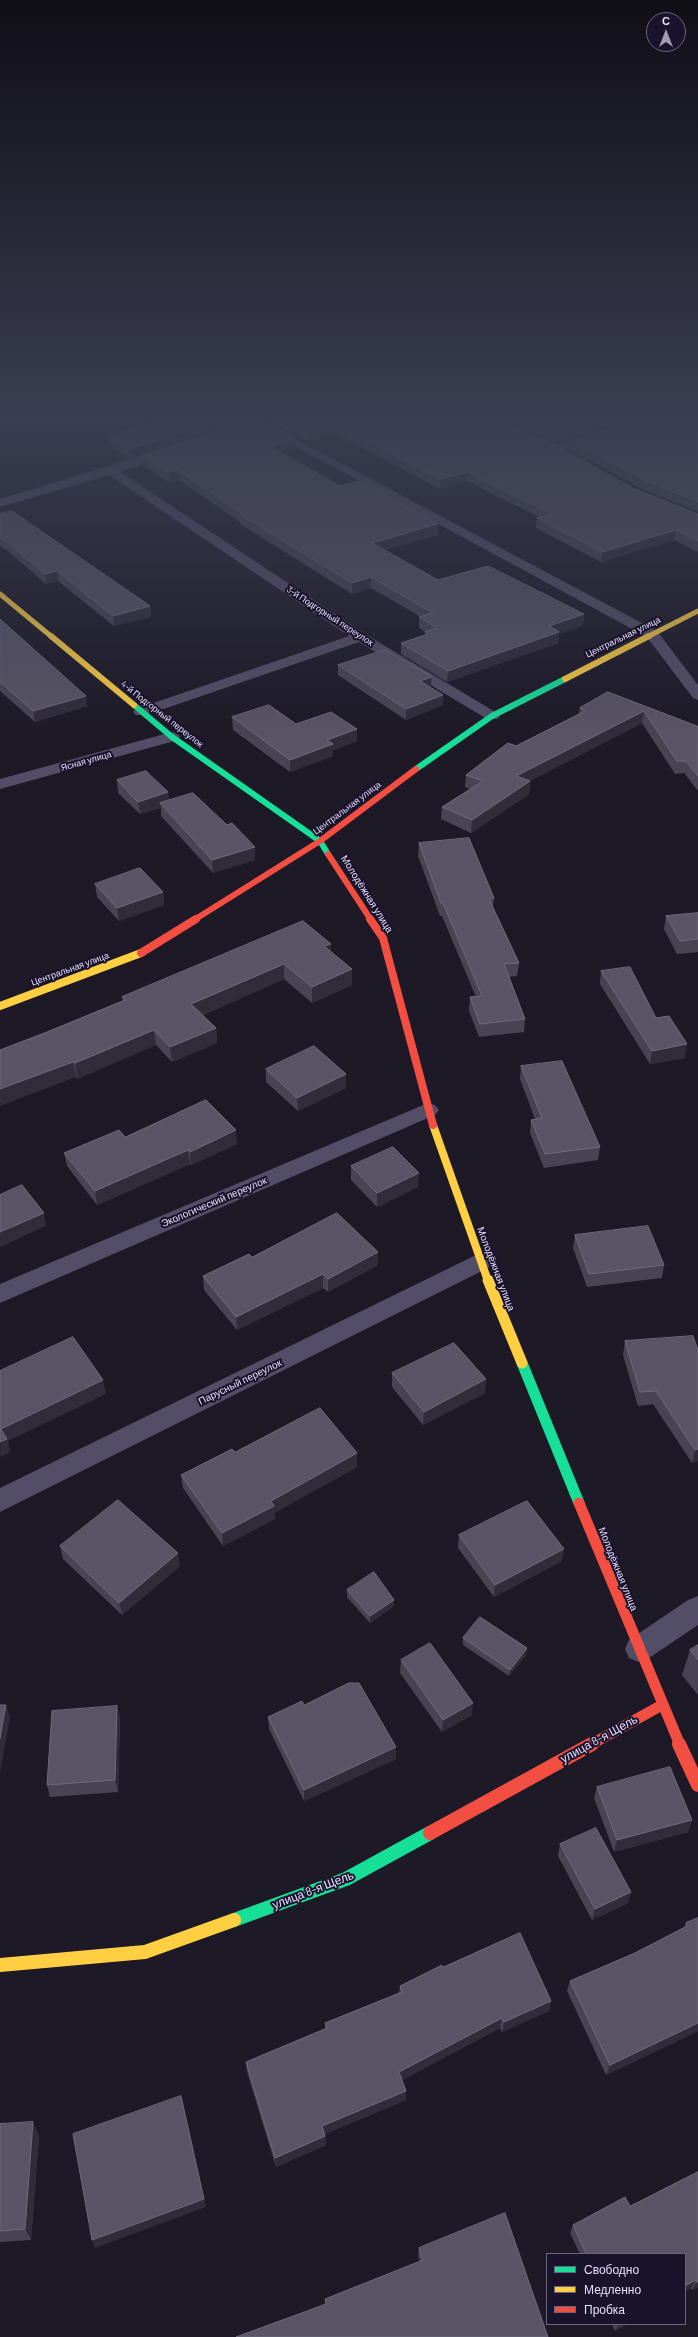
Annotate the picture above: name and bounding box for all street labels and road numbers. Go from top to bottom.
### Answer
street label: 3-й Подгорный переулок [285,584,375,648]
street label: Центральная улица [584,614,662,660]
street label: 4-й Подгорный переулок [119,678,205,750]
street label: Ясная улица [59,749,113,773]
street label: Центральная улица [311,779,383,837]
street label: Молодёжная улица [338,853,396,935]
street label: Центральная улица [30,950,110,988]
street label: Экологический переулок [159,1174,269,1230]
street label: Молодёжная улица [474,1225,518,1313]
street label: Парусный переулок [196,1357,284,1407]
street label: Молодёжная улица [596,1525,640,1613]
street label: улица 8-я Щель [558,1712,640,1766]
street label: улица 8-я Щель [270,1868,356,1912]

